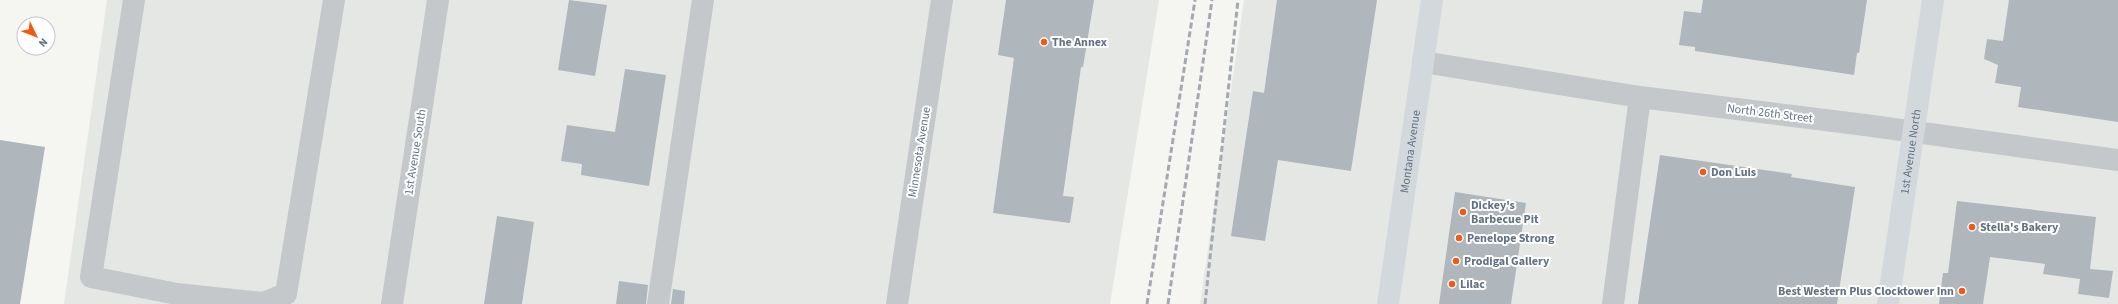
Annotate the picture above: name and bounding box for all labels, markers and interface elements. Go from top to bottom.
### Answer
north arrow [16,16,56,56]
place label: The Annex [1052,34,1107,51]
text: N [35,35,51,50]
marker: The Annex [1039,37,1049,47]
street label: North 26th Street [1726,100,1814,127]
street label: Minnesota Avenue [904,106,935,199]
street label: 1st Avenue South [400,108,431,196]
street label: 1st Avenue North [1896,108,1926,195]
street label: Montana Avenue [1396,109,1425,194]
place label: Don Luis [1711,164,1756,181]
marker: Don Luis [1698,167,1708,177]
place label: Dickey's Barbecue Pit [1471,197,1539,228]
marker: Dickey's Barbecue Pit [1458,207,1468,217]
place label: Stella's Bakery [1980,219,2059,236]
marker: Stella's Bakery [1967,222,1977,232]
place label: Penelope Strong [1467,230,1555,247]
marker: Penelope Strong [1454,233,1464,243]
place label: Prodigal Gallery [1464,253,1550,270]
marker: Prodigal Gallery [1451,256,1461,266]
place label: Lilac [1460,276,1485,293]
marker: Lilac [1447,279,1457,289]
place label: Best Western Plus Clocktower Inn [1778,283,1954,300]
marker: Best Western Plus Clocktower Inn [1957,286,1967,296]

